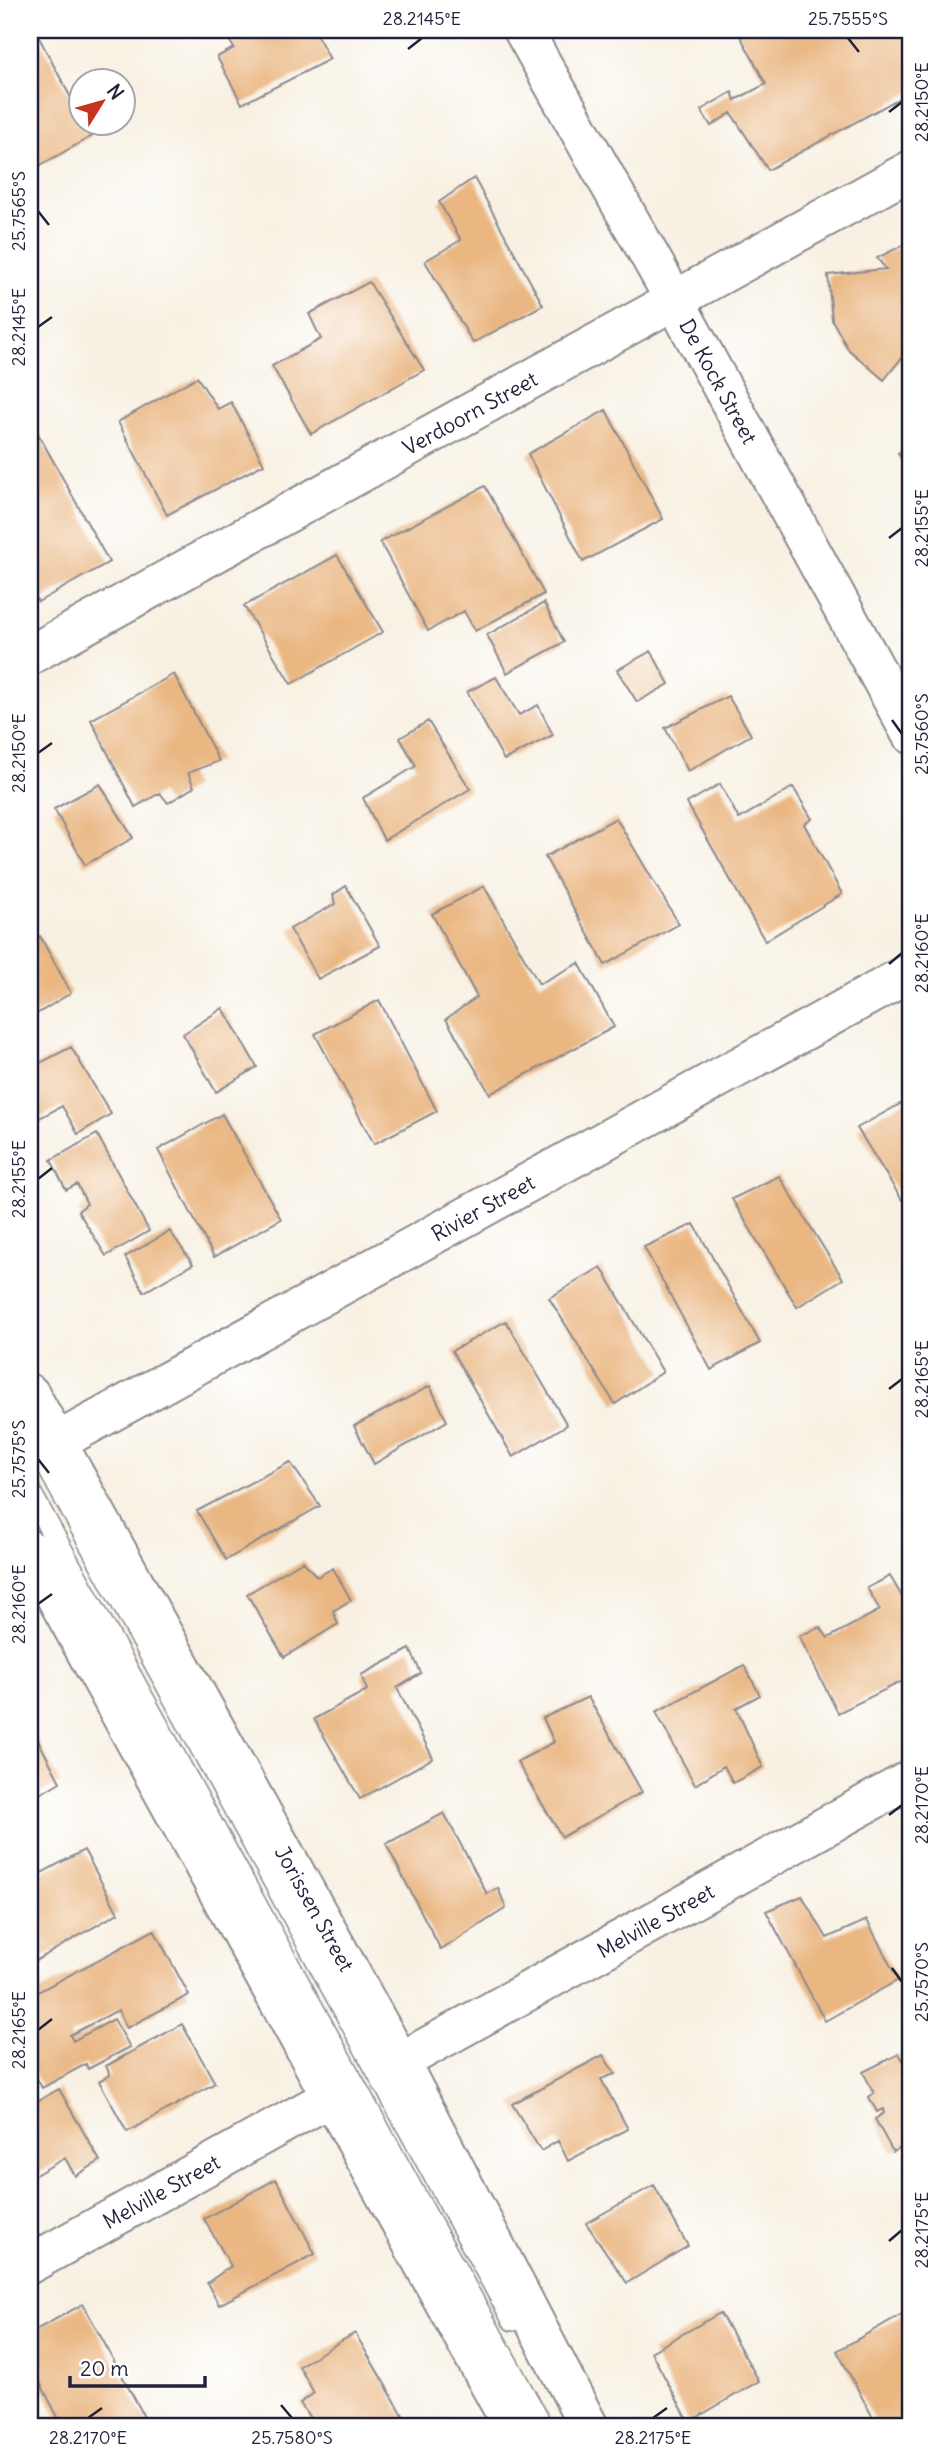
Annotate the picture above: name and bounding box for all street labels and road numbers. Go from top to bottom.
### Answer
street label: De Kock Street [674,314,764,448]
street label: Verdoorn Street [398,365,542,461]
street label: Rivier Street [426,1168,539,1247]
street label: Jorissen Street [269,1841,361,1976]
street label: Melville Street [592,1877,719,1964]
street label: Melville Street [98,2148,224,2234]

